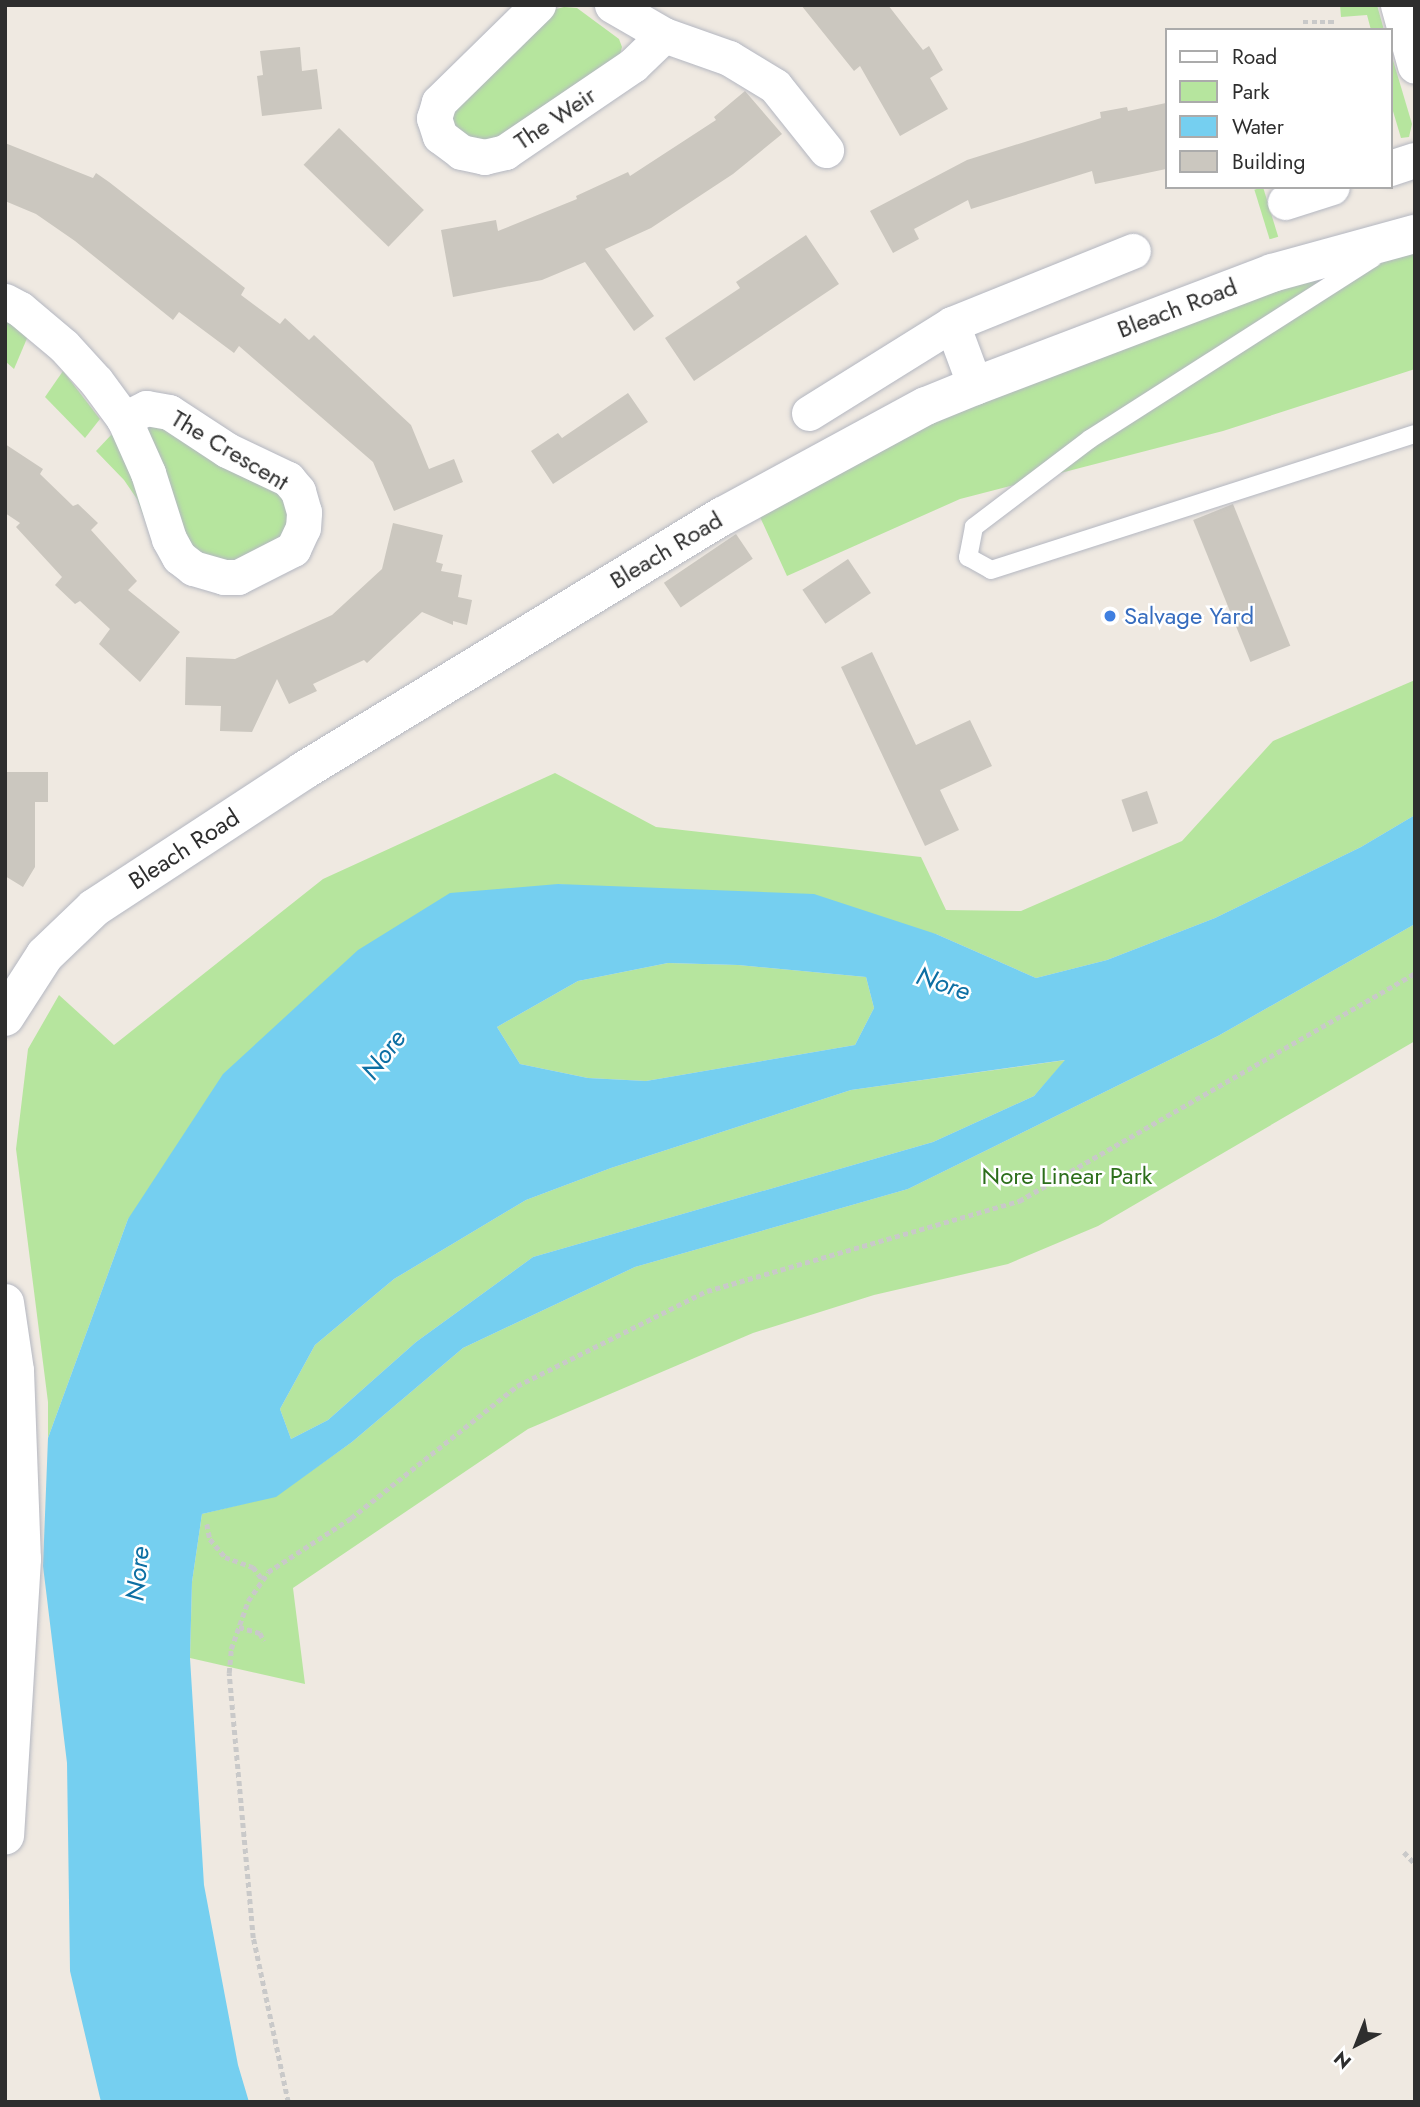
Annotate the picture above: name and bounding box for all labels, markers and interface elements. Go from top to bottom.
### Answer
legend [1164,28,1392,189]
text: Road [1232,42,1277,72]
text: Park [1232,77,1269,107]
street label: The Weir [509,80,601,156]
text: Water [1232,112,1284,142]
text: Building [1232,147,1305,177]
street label: Bleach Road [1113,272,1241,344]
street label: The Crescent [166,404,294,496]
street label: Bleach Road [605,505,727,595]
place label: Salvage Yard [1124,602,1254,630]
marker: Salvage Yard [1102,608,1118,624]
street label: Bleach Road [123,803,245,895]
water label: Nore [912,960,974,1008]
water label: Nore [355,1024,413,1086]
park label: Nore Linear Park [982,1162,1152,1190]
water label: Nore [120,1545,156,1603]
north arrow [1322,2009,1392,2079]
text: N [1328,2045,1357,2075]

